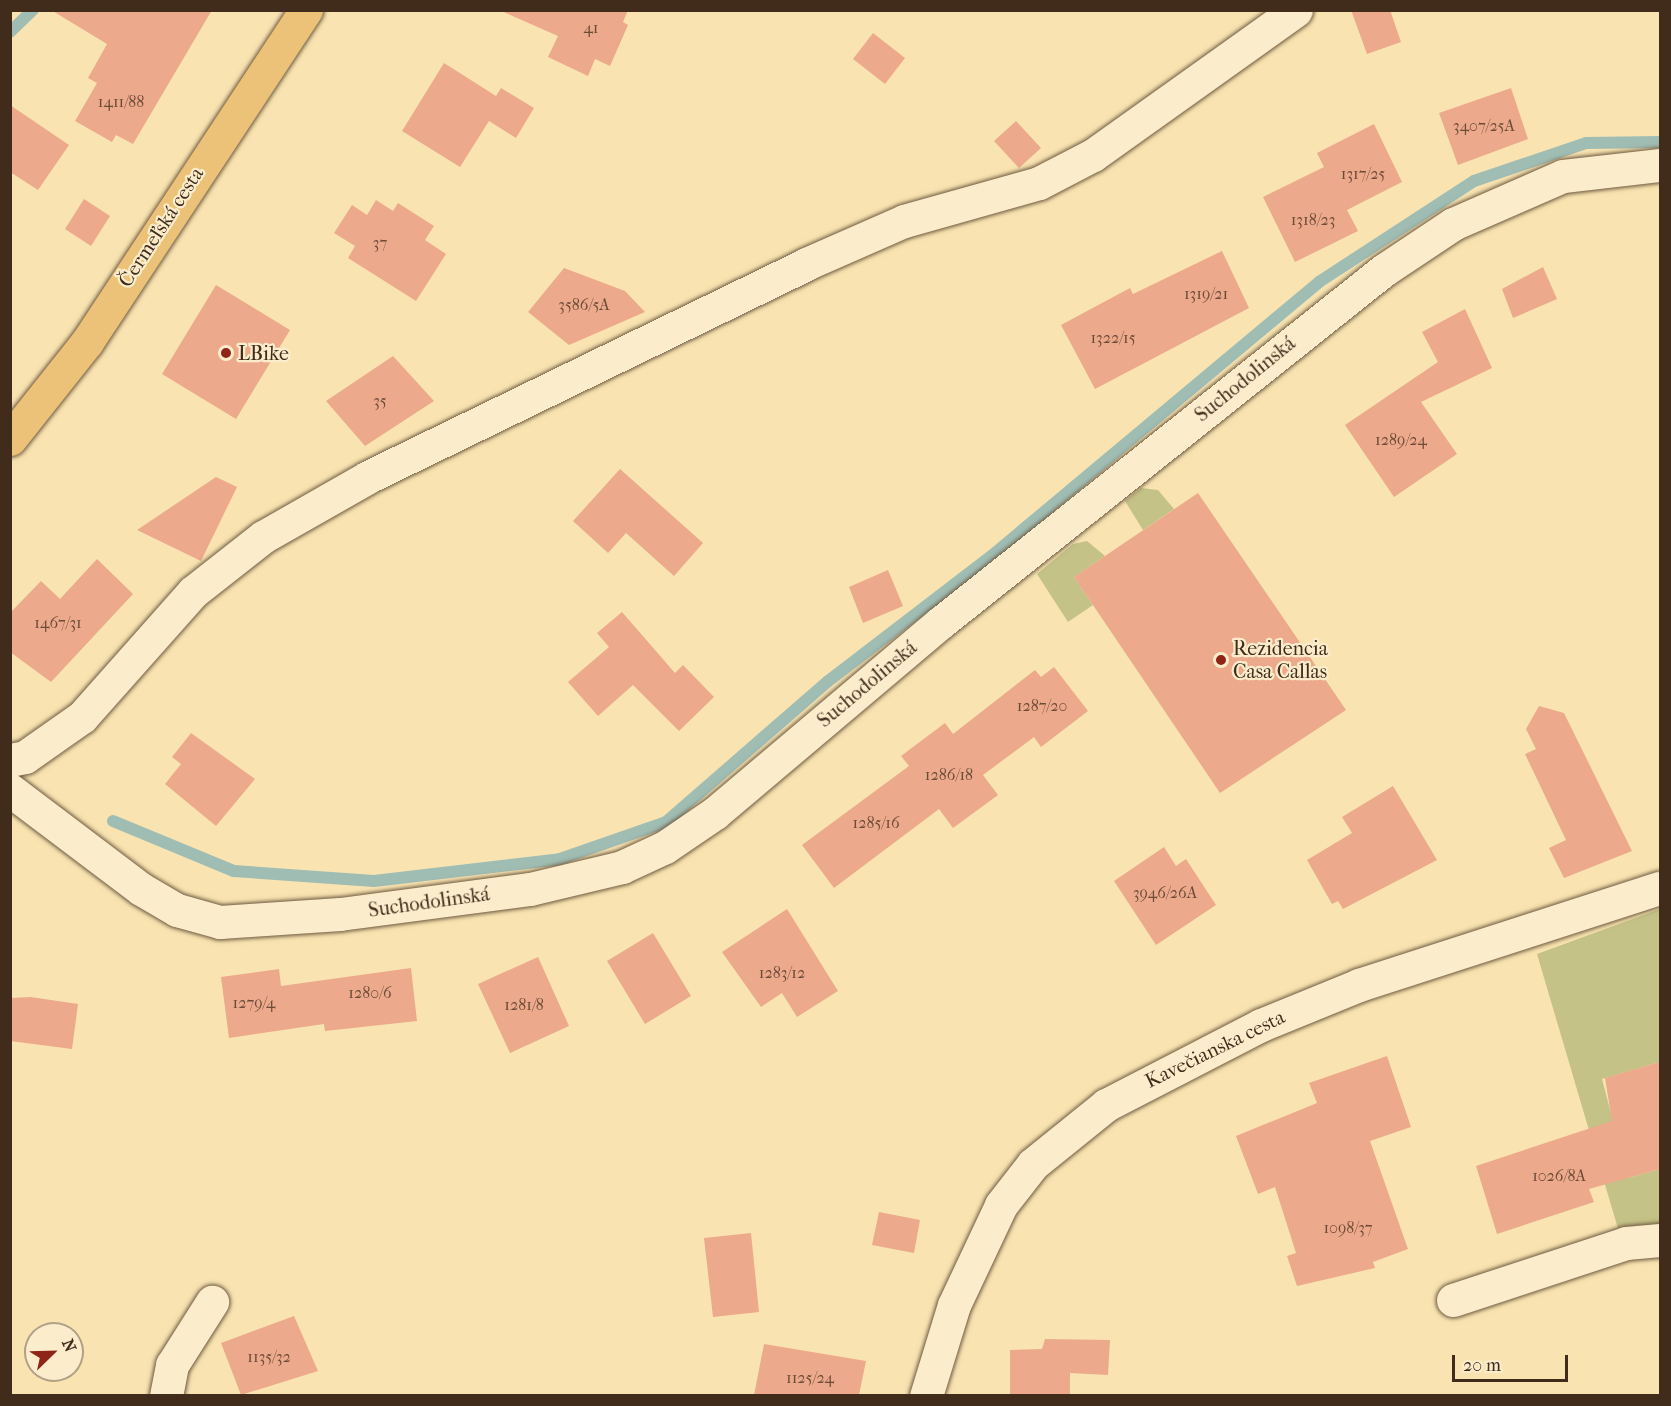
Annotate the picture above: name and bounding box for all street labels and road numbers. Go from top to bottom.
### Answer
street label: Čermeľská cesta [113,163,209,291]
street label: Suchodolinská [1190,331,1300,427]
street label: Suchodolinská [812,635,922,733]
street label: Suchodolinská [367,882,491,922]
street label: Kavečianska cesta [1141,1005,1289,1093]

